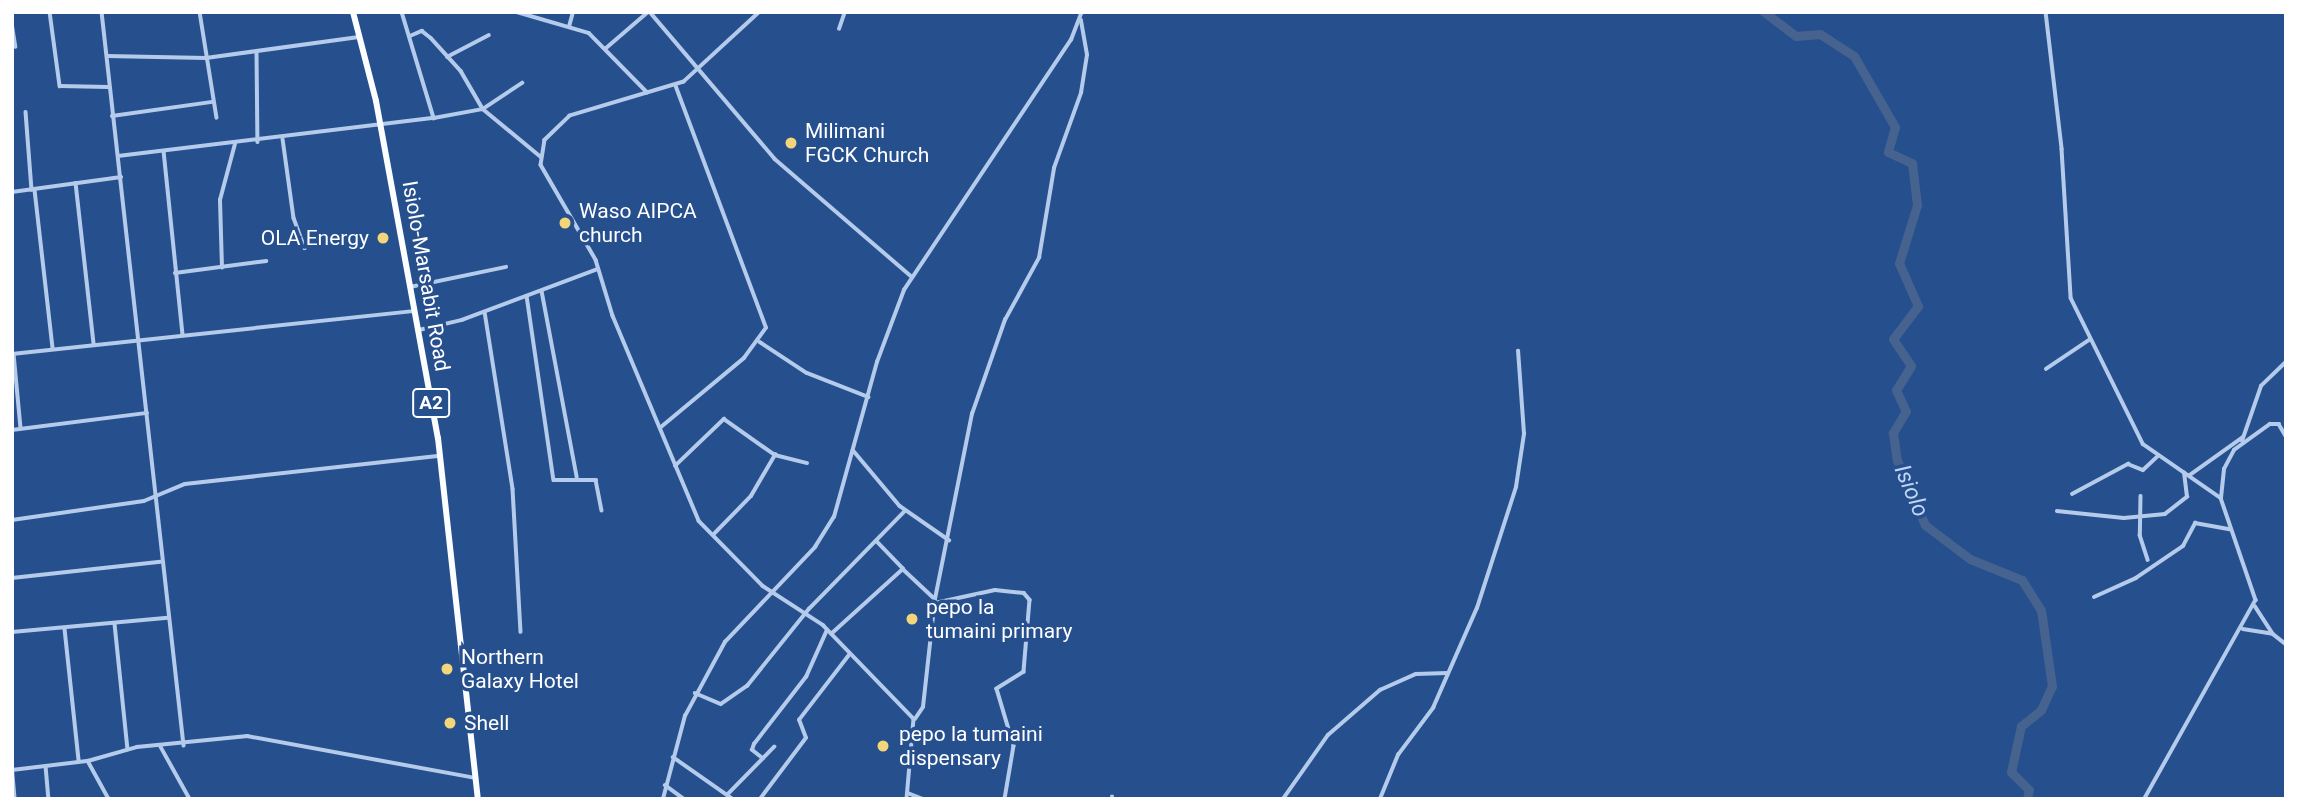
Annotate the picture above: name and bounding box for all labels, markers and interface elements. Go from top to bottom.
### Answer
place label: Milimani FGCK Church [805,118,929,168]
marker: Milimani FGCK Church [783,135,799,151]
street label: Isiolo-Marsabit Road [397,179,455,373]
place label: Waso AIPCA church [579,198,697,248]
marker: Waso AIPCA church [557,215,573,231]
place label: OLA Energy [261,225,369,251]
marker: OLA Energy [375,230,391,246]
road number: A2 [412,388,450,418]
water label: Isiolo [1888,461,1934,521]
place label: pepo la tumaini primary [926,594,1072,644]
marker: pepo la tumaini primary [904,611,920,627]
place label: Northern Galaxy Hotel [461,644,579,694]
marker: Northern Galaxy Hotel [439,661,455,677]
place label: Shell [464,710,509,736]
marker: Shell [442,715,458,731]
place label: pepo la tumaini dispensary [899,721,1043,771]
marker: pepo la tumaini dispensary [873,736,893,756]

